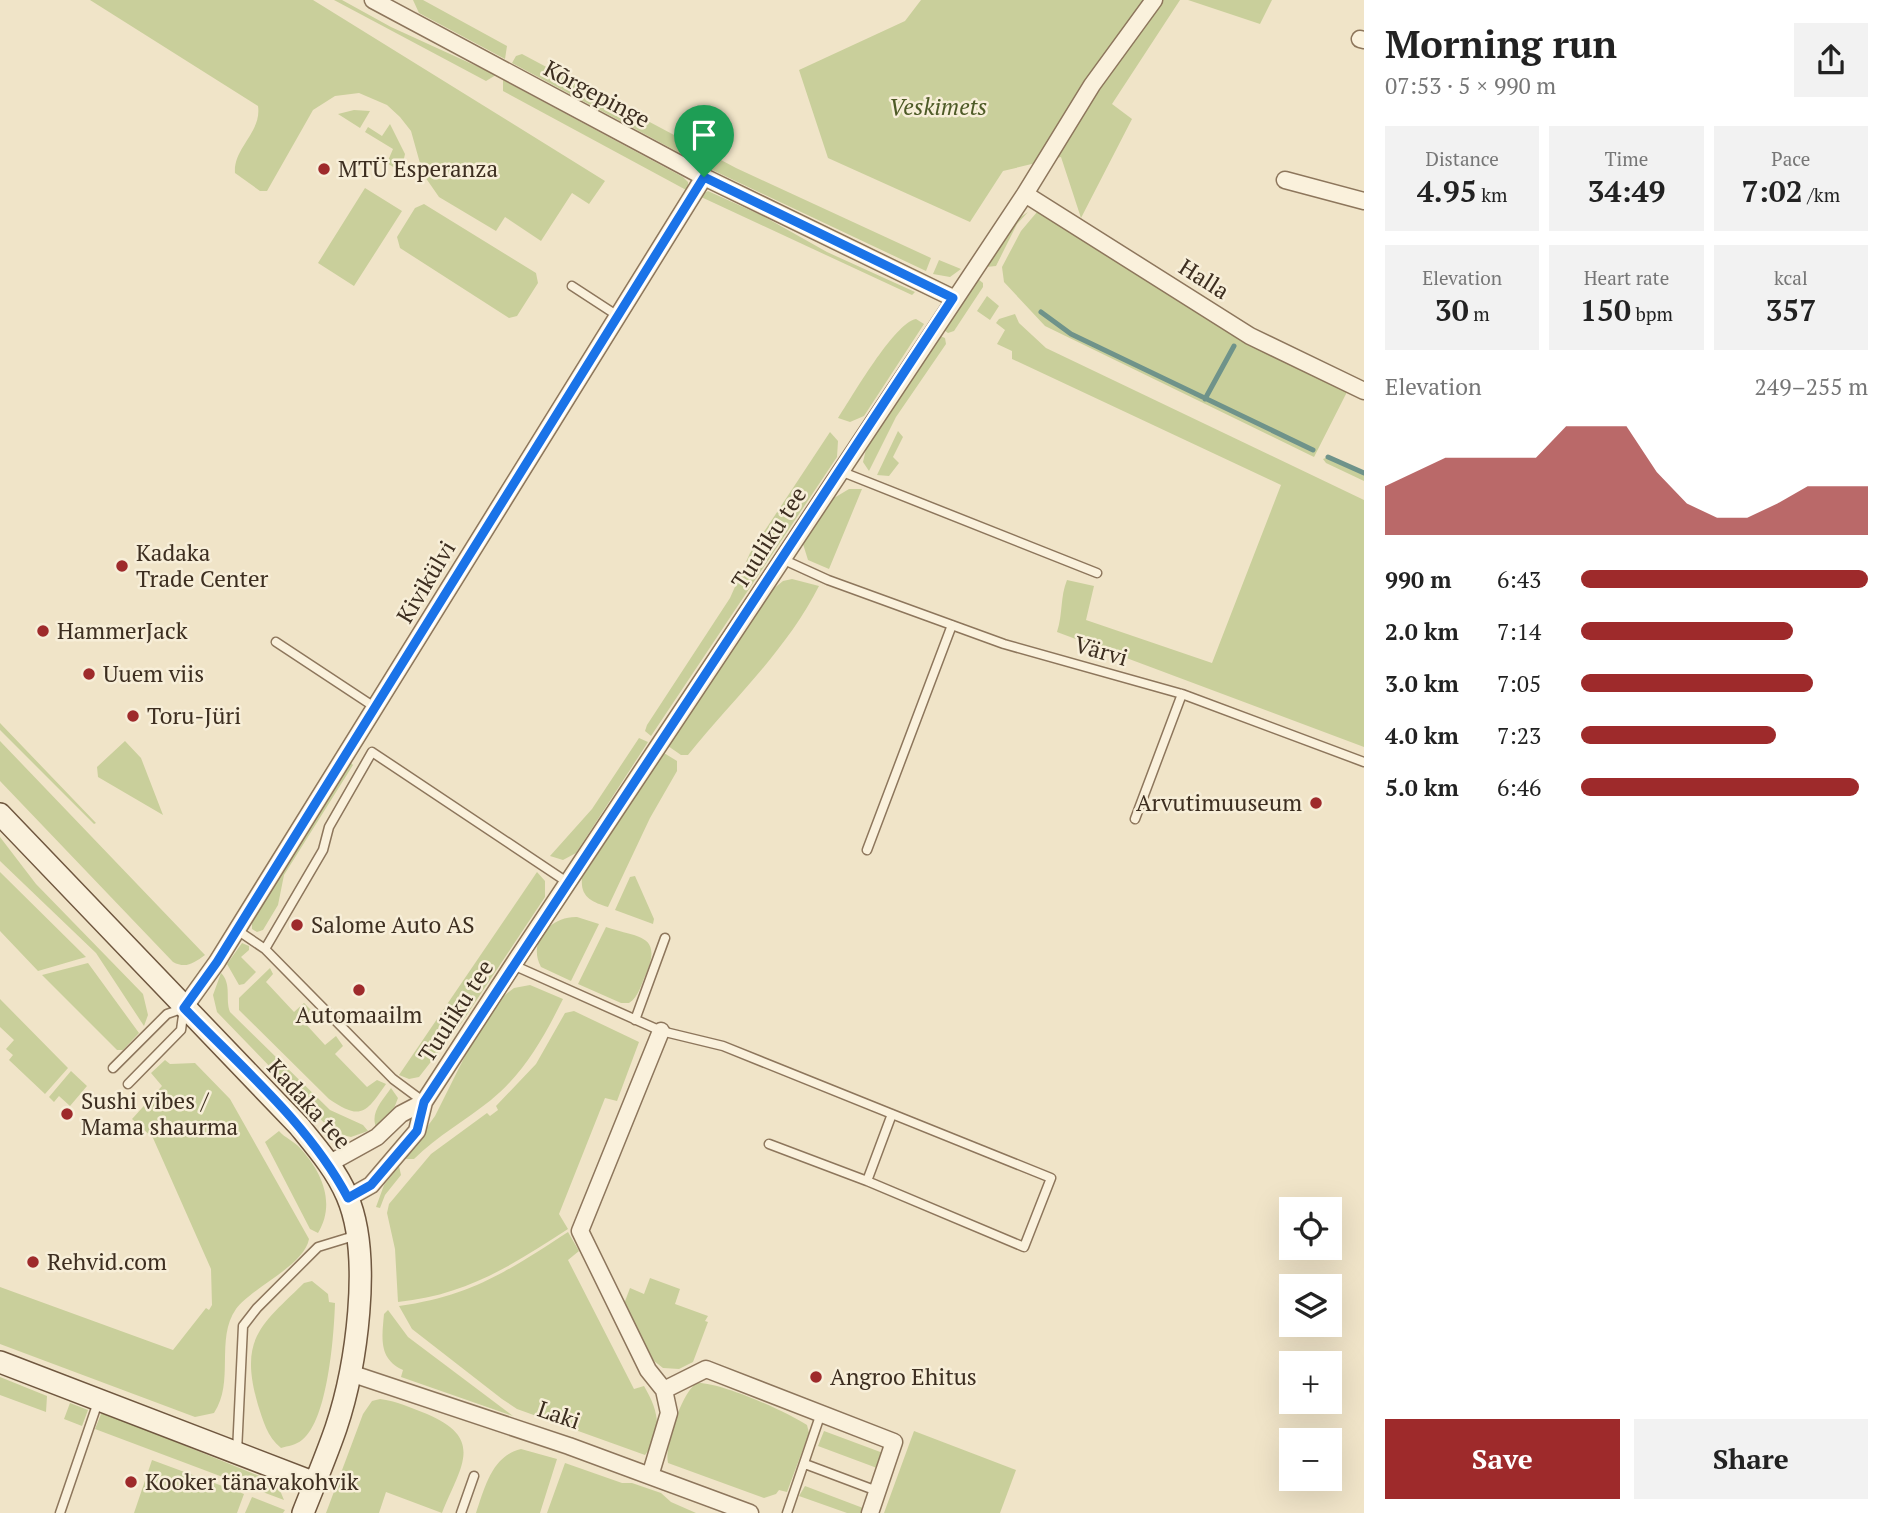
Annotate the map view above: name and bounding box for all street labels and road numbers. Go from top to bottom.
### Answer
street label: Kõrgepinge [539,53,656,135]
street label: Halla [1173,251,1236,306]
street label: Tuuliku tee [724,481,813,595]
street label: Kivikülvi [389,535,462,629]
street label: Värvi [1071,628,1132,673]
street label: Tuuliku tee [411,954,500,1068]
street label: Kadaka tee [261,1052,358,1156]
street label: Laki [534,1393,585,1436]

